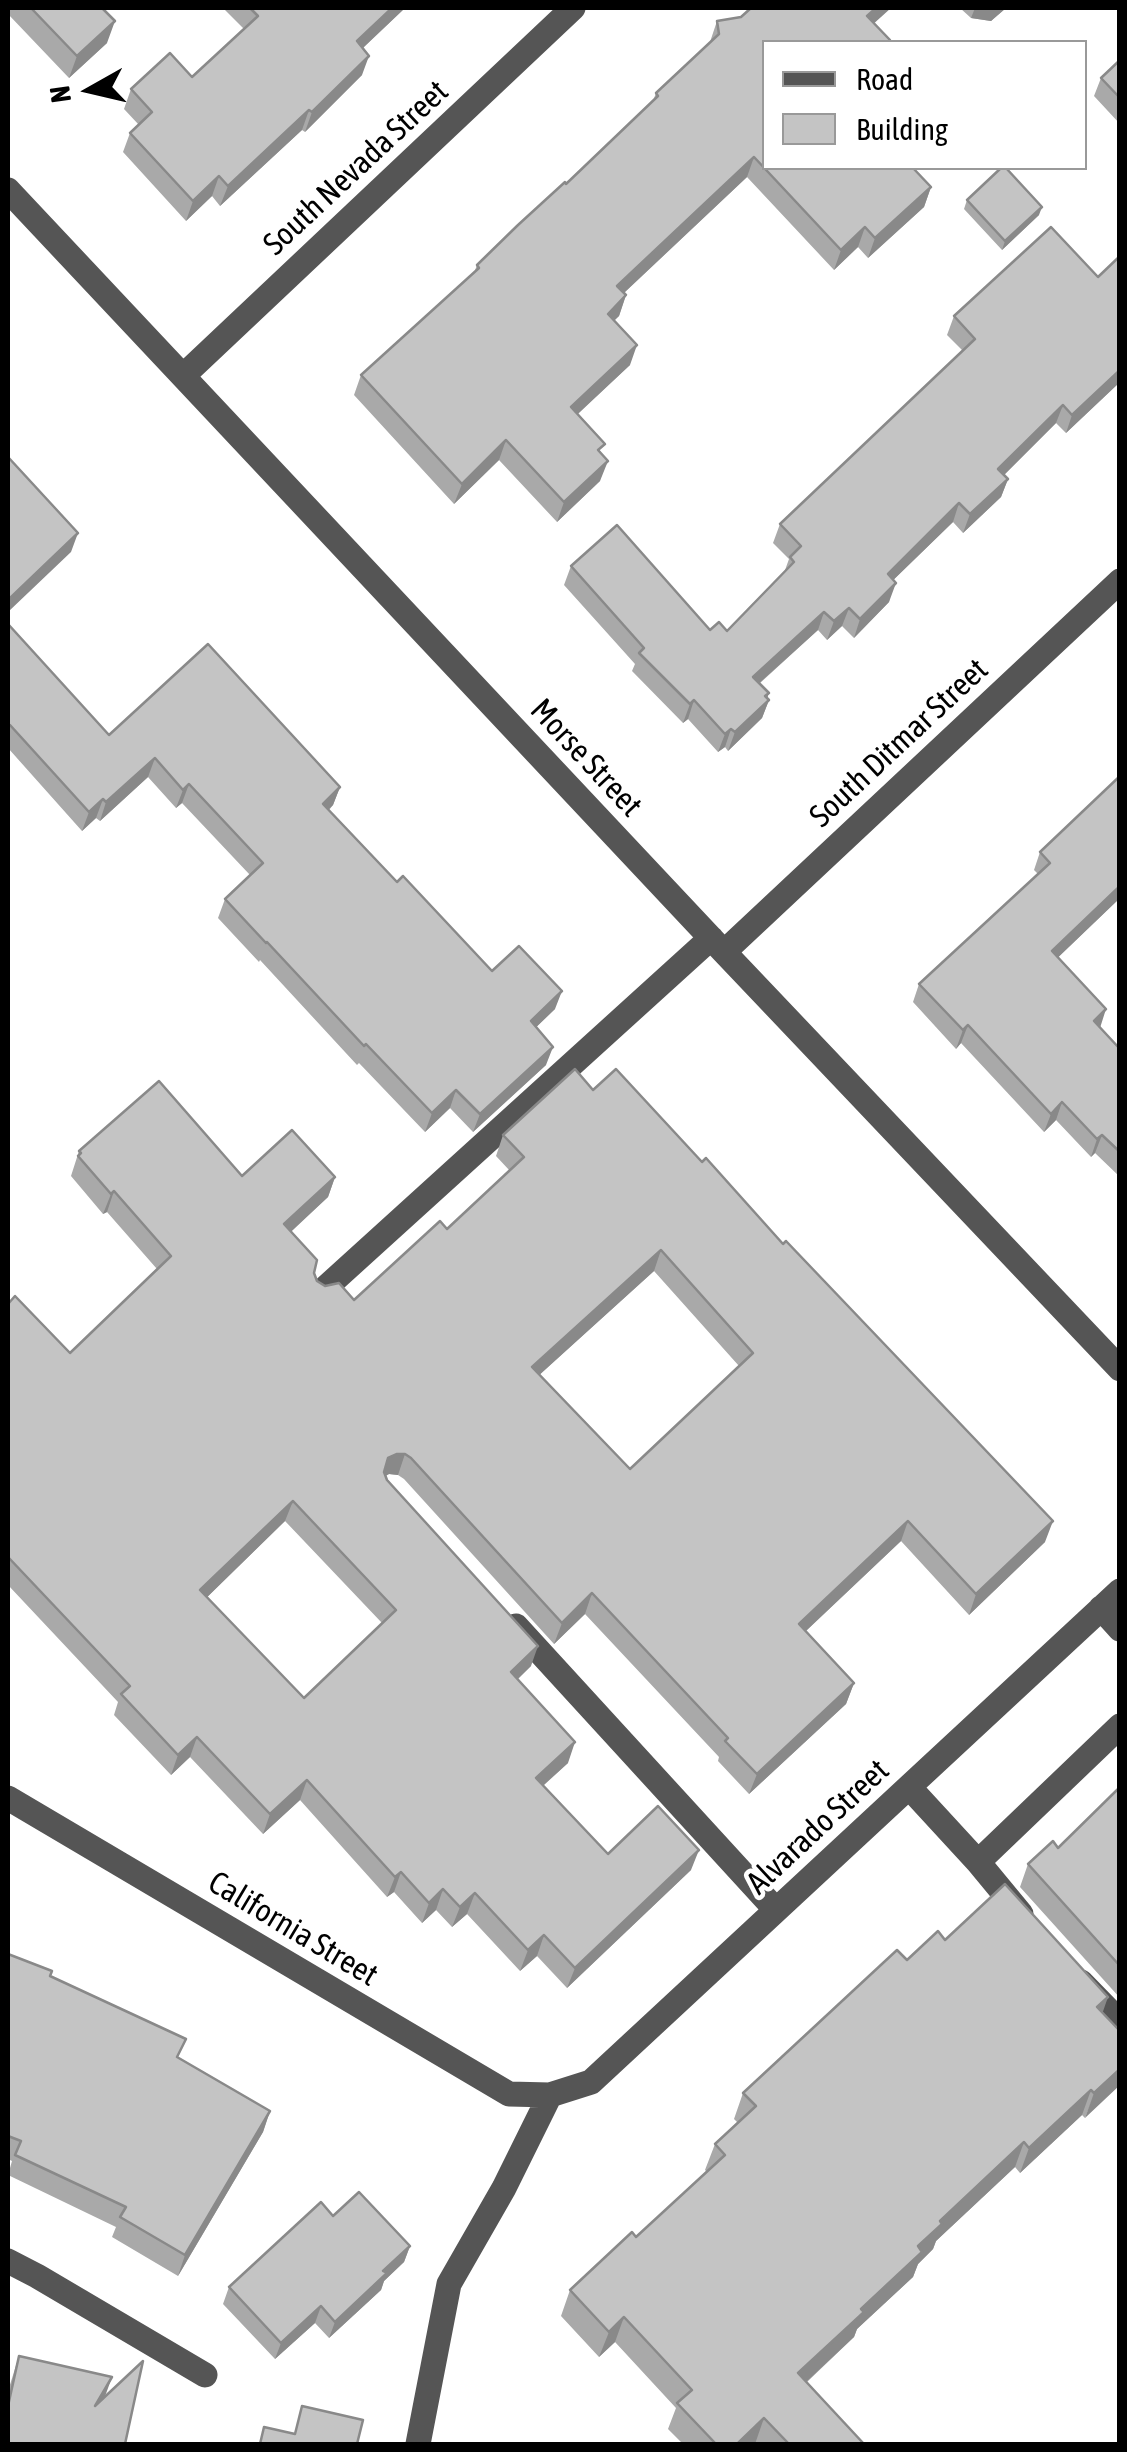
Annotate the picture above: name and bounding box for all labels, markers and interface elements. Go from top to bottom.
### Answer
north arrow [40,40,140,140]
legend [762,40,1087,170]
text: Road [856,62,913,96]
street label: South Nevada Street [256,73,456,263]
text: N [43,84,77,105]
text: Building [856,112,948,146]
street label: South Ditmar Street [802,651,996,835]
street label: Morse Street [522,691,650,825]
street label: Alvarado Street [739,1752,897,1902]
street label: California Street [201,1863,385,1995]

